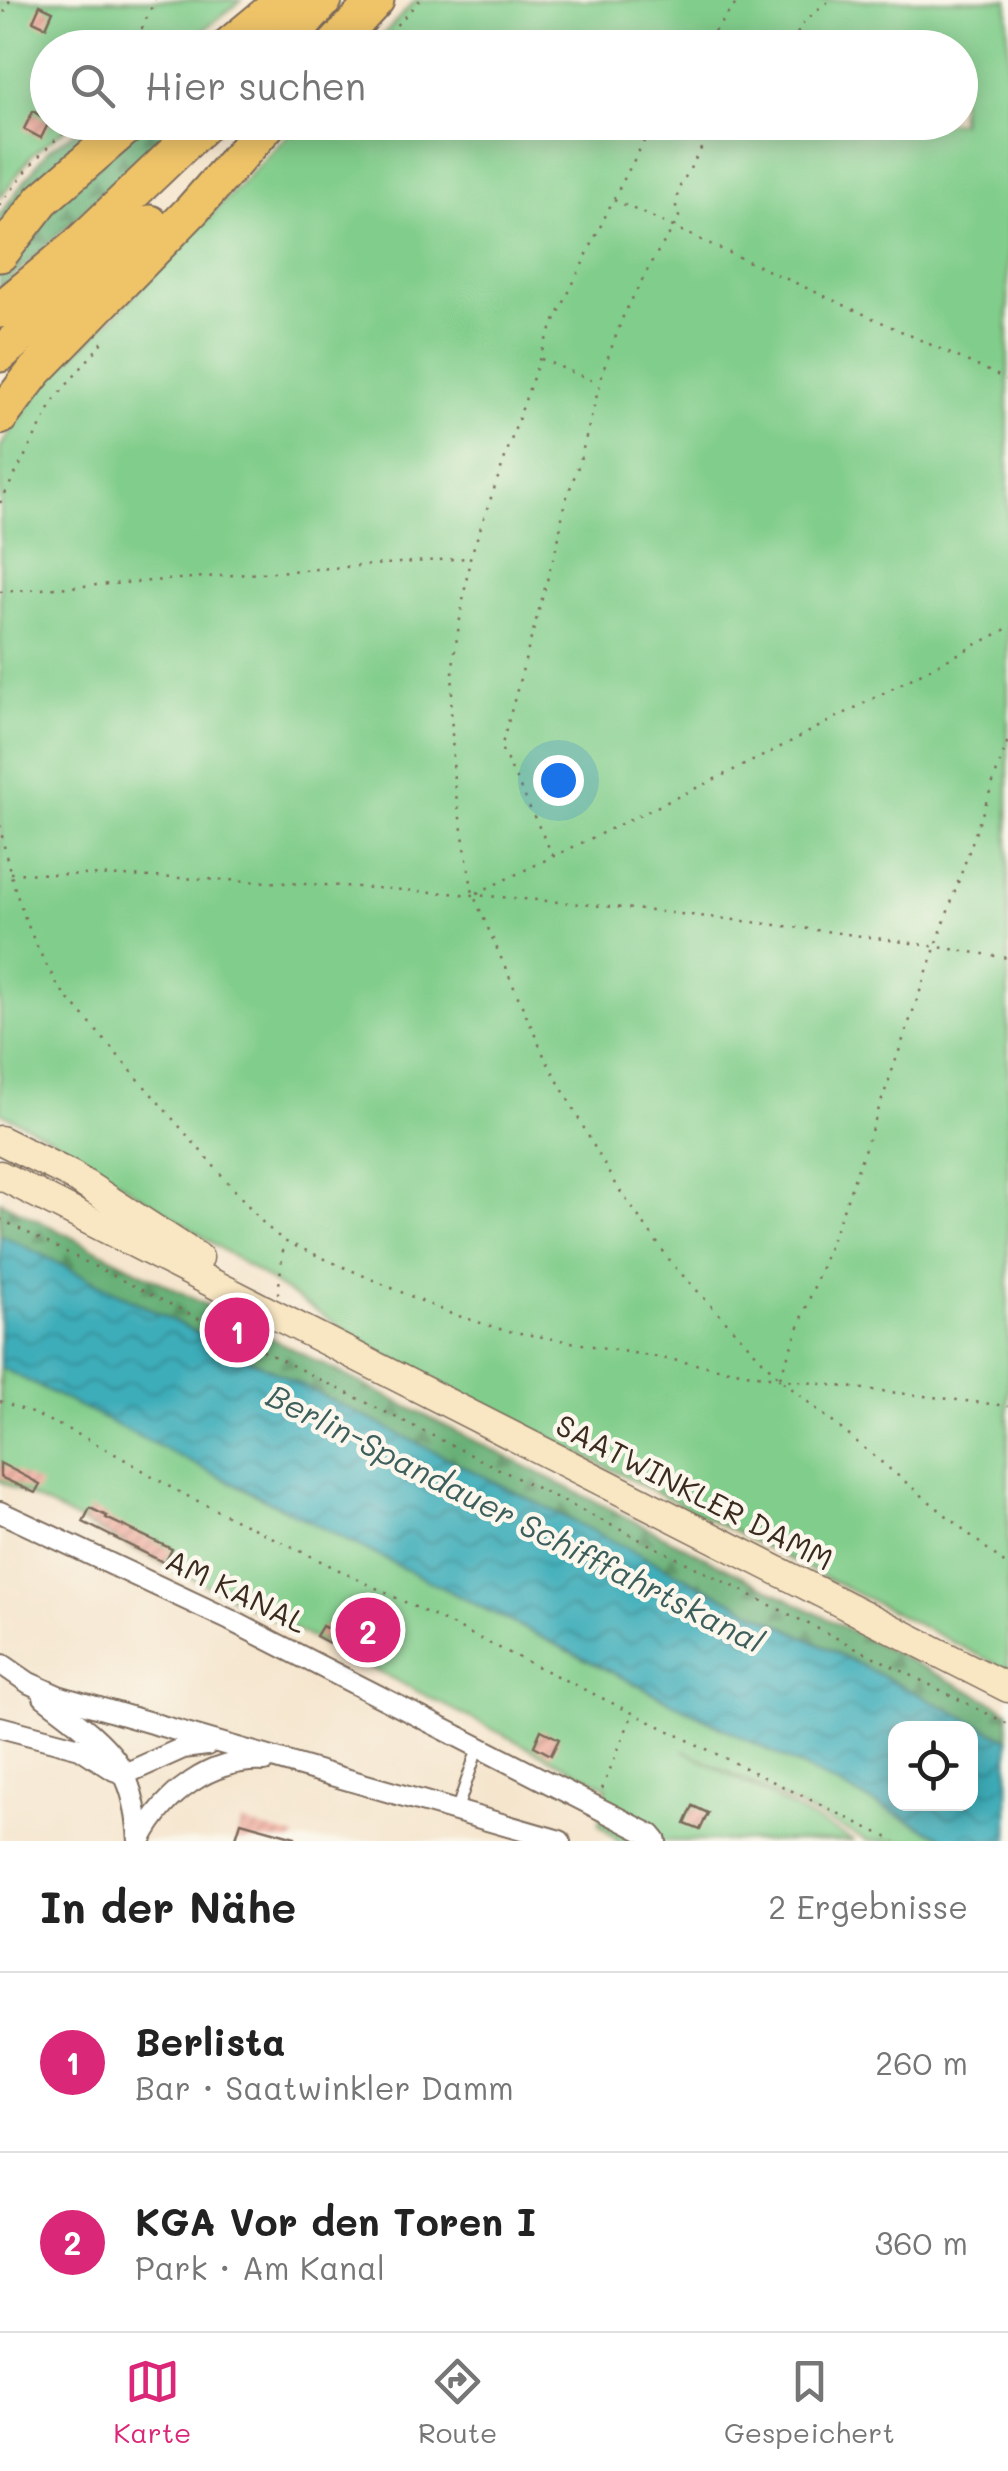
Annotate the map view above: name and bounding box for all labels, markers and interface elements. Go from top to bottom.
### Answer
search box [30,30,978,140]
icon: search [65,58,120,113]
text: Hier suchen [145,60,366,110]
your location [533,755,584,806]
pin: 1 [204,1292,270,1368]
water label: Berlin-Spandauer Schifffahrtskanal [260,1373,772,1661]
street label: SAATWINKLER DAMM [550,1404,840,1578]
street label: AM KANAL [160,1539,314,1642]
pin: 2 [336,1592,400,1668]
map controls [888,1721,978,1811]
button: locate [888,1721,978,1811]
text: In der Nähe [40,1879,296,1934]
text: 2 Ergebnisse [768,1885,968,1927]
text: Berlista [135,2016,286,2066]
text: 1 [65,2041,80,2083]
text: 260 m [875,2041,968,2083]
text: Bar · Saatwinkler Damm [135,2066,514,2108]
text: KGA Vor den Toren I [135,2196,536,2246]
text: 2 [64,2221,81,2263]
text: 360 m [874,2221,968,2263]
text: Park · Am Kanal [135,2246,385,2288]
tab: Karte [113,2354,191,2450]
tab: Route [418,2354,497,2450]
tab: Gespeichert [724,2354,895,2450]

